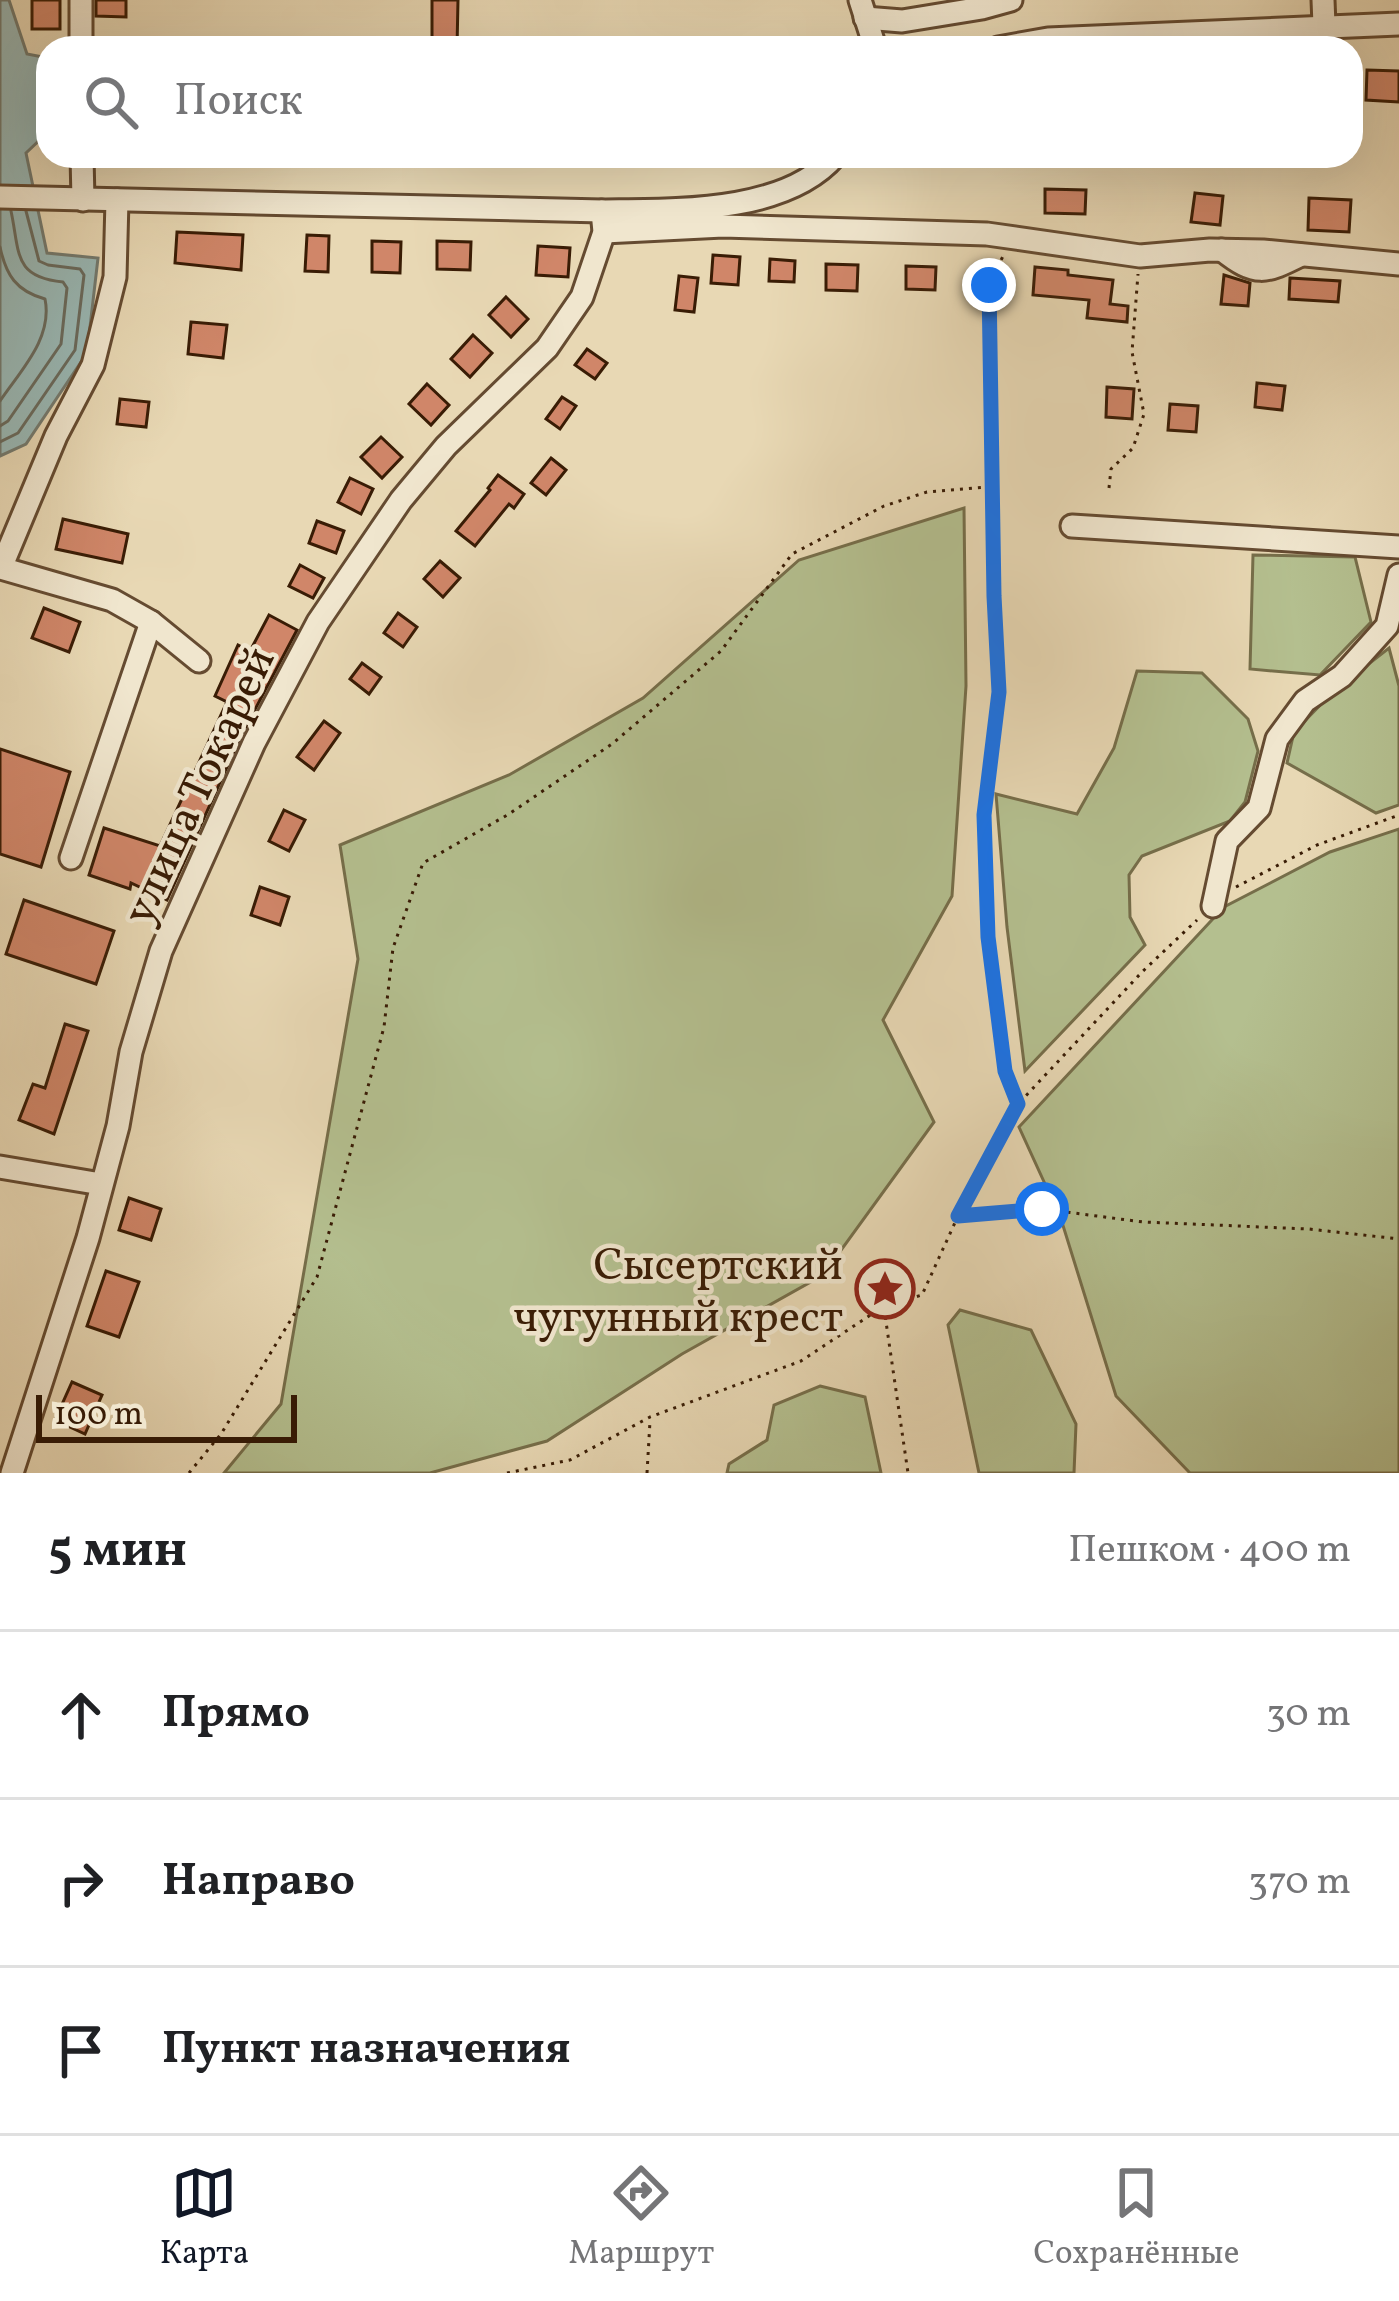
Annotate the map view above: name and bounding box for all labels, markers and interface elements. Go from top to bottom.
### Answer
search box [36,36,1363,168]
icon: search [78,69,144,135]
text: Поиск [174,71,303,134]
route end [962,258,1016,312]
street label: улица Токарей [109,638,293,936]
route start [1015,1182,1069,1236]
place label: Сысертский чугунный крест [514,1236,843,1351]
place icon: Сысертский чугунный крест [854,1258,916,1320]
scale bar [36,1389,297,1442]
text: 100 m [54,1393,143,1439]
text: 5 мин [48,1516,187,1587]
text: Пешком · 400 m [1068,1524,1351,1578]
icon: ahead [48,1682,114,1748]
text: Прямо [162,1683,310,1746]
text: 30 m [1266,1688,1351,1742]
icon: right [48,1850,114,1916]
text: Направо [162,1851,355,1914]
text: 370 m [1248,1856,1351,1910]
icon: arrive [48,2018,114,2084]
text: Пункт назначения [162,2019,571,2082]
tab: Карта [160,2160,249,2278]
tab: Маршрут [569,2160,714,2278]
tab: Сохранённые [1033,2160,1239,2278]

